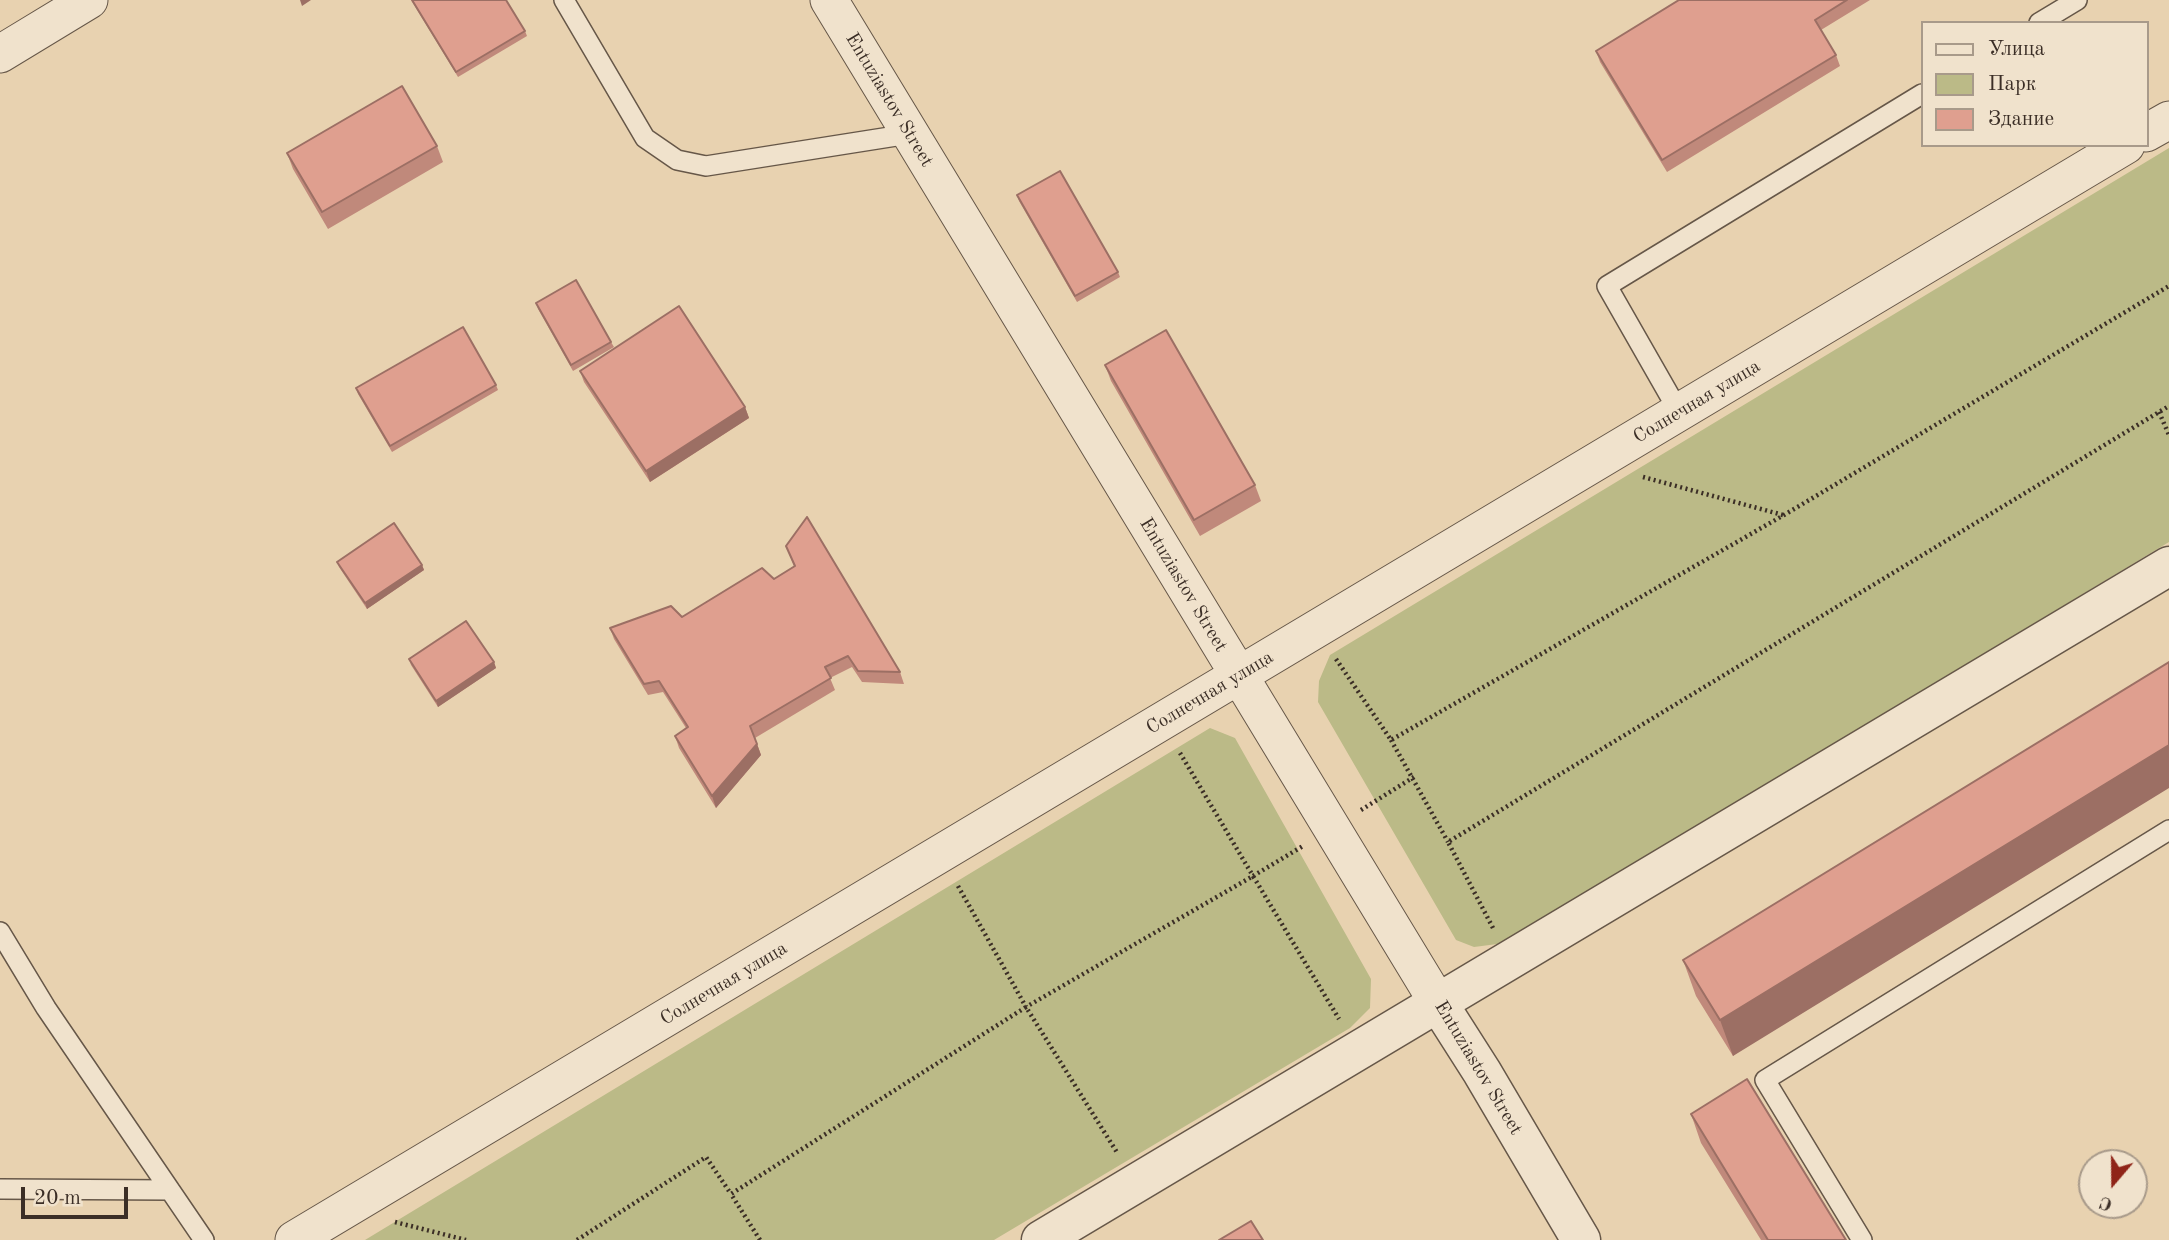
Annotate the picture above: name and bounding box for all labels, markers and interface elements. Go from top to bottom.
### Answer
legend [1920,21,2148,147]
street label: Entuziastov Street [840,29,938,171]
text: Улица [1988,39,2045,60]
text: Парк [1988,74,2036,95]
text: Здание [1988,109,2054,130]
street label: Солнечная улица [1629,355,1765,449]
street label: Entuziastov Street [1134,514,1232,656]
street label: Солнечная улица [1142,646,1278,740]
street label: Солнечная улица [656,937,792,1031]
street label: Entuziastov Street [1429,997,1527,1139]
north arrow [2078,1149,2148,1219]
scale bar [24,1174,131,1218]
text: 20 m [34,1188,81,1209]
text: С [2097,1191,2115,1213]

